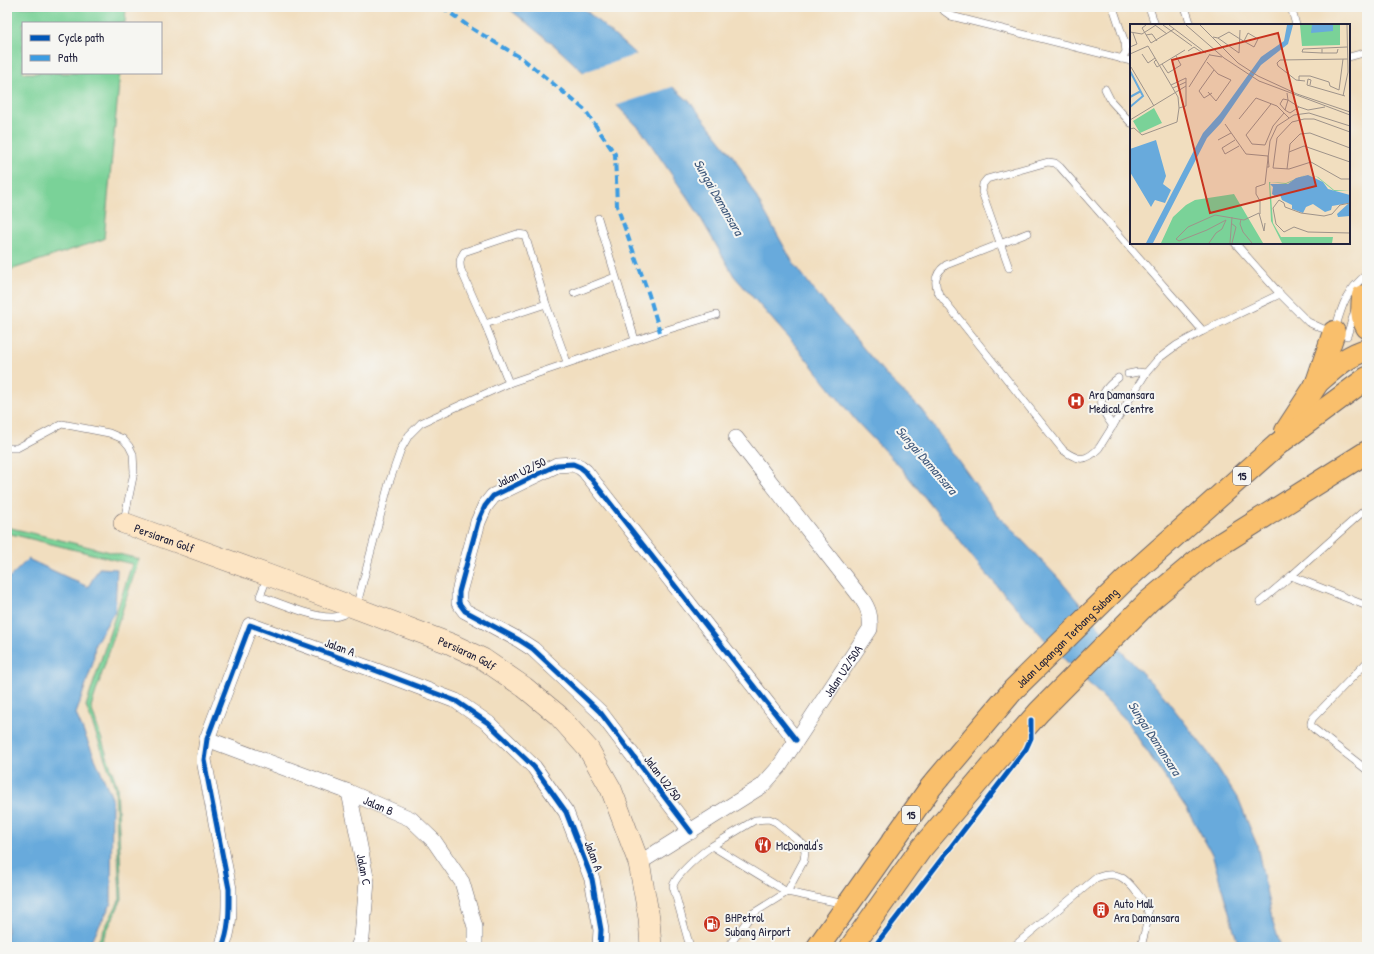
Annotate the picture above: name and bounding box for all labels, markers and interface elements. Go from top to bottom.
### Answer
legend [22,22,162,74]
inset map [1130,24,1350,244]
text: Cycle path [58,29,104,46]
text: Path [58,49,78,66]
water label: Sungai Damansara [689,156,749,240]
place label: Ara Damansara Medical Centre [1089,386,1155,417]
hospital icon: Ara Damansara Medical Centre [1066,391,1086,411]
water label: Sungai Damansara [892,422,963,500]
street label: Jalan U2/50 [493,453,549,491]
road number: 15 [1233,467,1251,485]
street label: Persiaran Golf [132,519,198,557]
street label: Jalan Lapangan Terbang Subang [1012,583,1121,691]
street label: Persiaran Golf [436,631,500,675]
street label: Jalan A [322,634,358,660]
street label: Jalan U2/50A [819,641,866,700]
water label: Sungai Damansara [1123,697,1187,781]
street label: Jalan U2/50 [640,752,686,804]
street label: Jalan B [361,791,397,819]
road number: 15 [902,806,920,824]
restaurant icon: McDonald's [753,835,773,855]
place label: McDonald's [776,837,823,854]
street label: Jalan A [580,838,608,874]
street label: Jalan C [353,852,376,887]
place label: Auto Mall Ara Damansara [1114,895,1180,926]
building icon: Auto Mall Ara Damansara [1091,900,1111,920]
place label: BHPetrol Subang Airport [725,909,791,940]
fuel station icon: BHPetrol Subang Airport [702,914,722,934]

